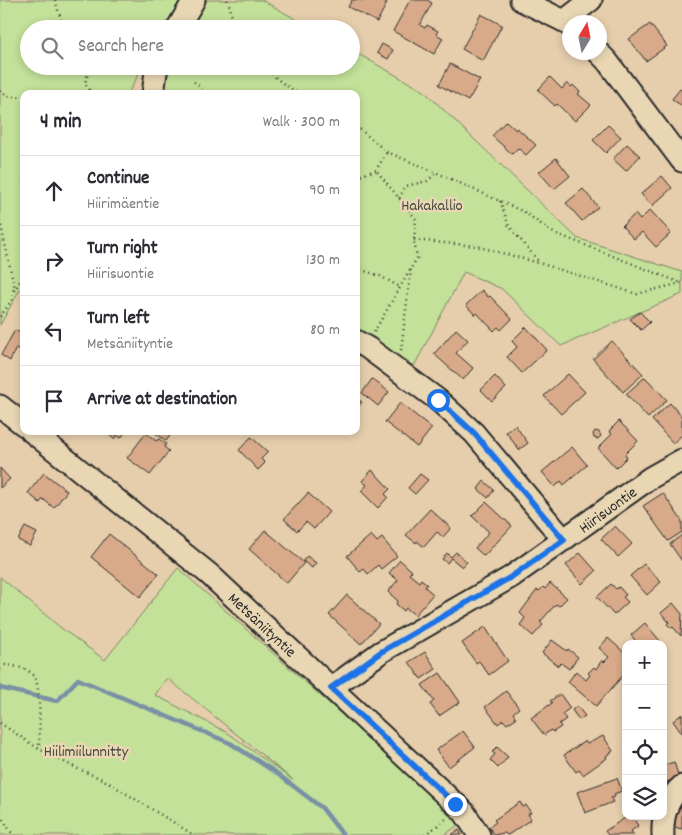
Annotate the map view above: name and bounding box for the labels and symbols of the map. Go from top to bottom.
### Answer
north arrow [562,15,607,60]
park label: Hakakallio [401,195,463,218]
route start [427,389,450,412]
street label: Hiirisuontie [575,482,642,540]
street label: Metsäniityntie [222,588,301,664]
park label: Hiilimiilunnitty [44,741,129,764]
route end [444,793,467,816]

